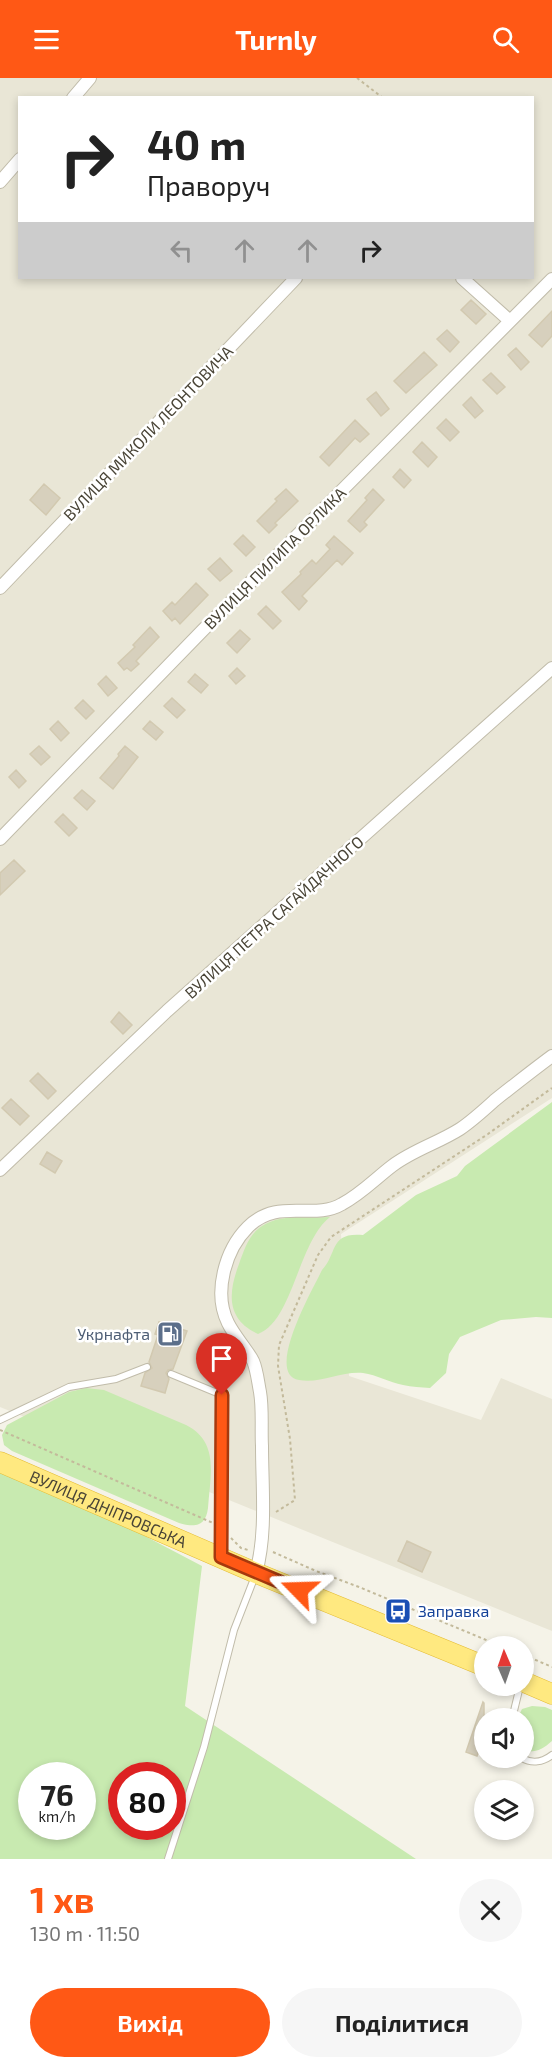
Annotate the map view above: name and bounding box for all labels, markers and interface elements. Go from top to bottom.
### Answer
icon: menu [30,23,63,56]
text: Turnly [235,23,317,55]
icon: search [489,23,522,56]
text: 40 m [147,118,246,168]
icon: right [48,120,126,198]
text: Праворуч [147,169,270,201]
icon: left [165,234,198,267]
icon: ahead [228,234,261,267]
icon: ahead [291,234,324,267]
icon: right [354,234,387,267]
street label: ВУЛИЦЯ МИКОЛИ ЛЕОНТОВИЧА [59,341,236,524]
street label: ВУЛИЦЯ ПИЛИПА ОРЛИКА [200,483,350,633]
street label: ВУЛИЦЯ ПЕТРА САГАЙДАЧНОГО [180,831,367,1002]
fuel station icon: Укрнафта [155,1319,185,1349]
place label: Укрнафта [77,1324,150,1343]
pin [196,1333,247,1395]
icon: arrive [205,1342,238,1375]
street label: ВУЛИЦЯ ДНІПРОВСЬКА [27,1466,190,1551]
position arrow [267,1558,331,1622]
bus stop icon: Заправка [383,1596,413,1626]
place label: Заправка [418,1601,489,1620]
north arrow [474,1636,534,1696]
map controls [474,1636,534,1840]
button: sound [474,1708,534,1768]
speed limit sign: 80 [108,1762,186,1840]
text: 76 [40,1776,74,1812]
button: layers [474,1780,534,1840]
text: km/h [38,1807,76,1825]
text: 1 хв [30,1877,94,1920]
button: close [459,1879,522,1942]
text: 130 m · 11:50 [30,1921,140,1945]
button: Вихід [30,1988,270,2057]
button: Поділитися [282,1988,522,2057]

